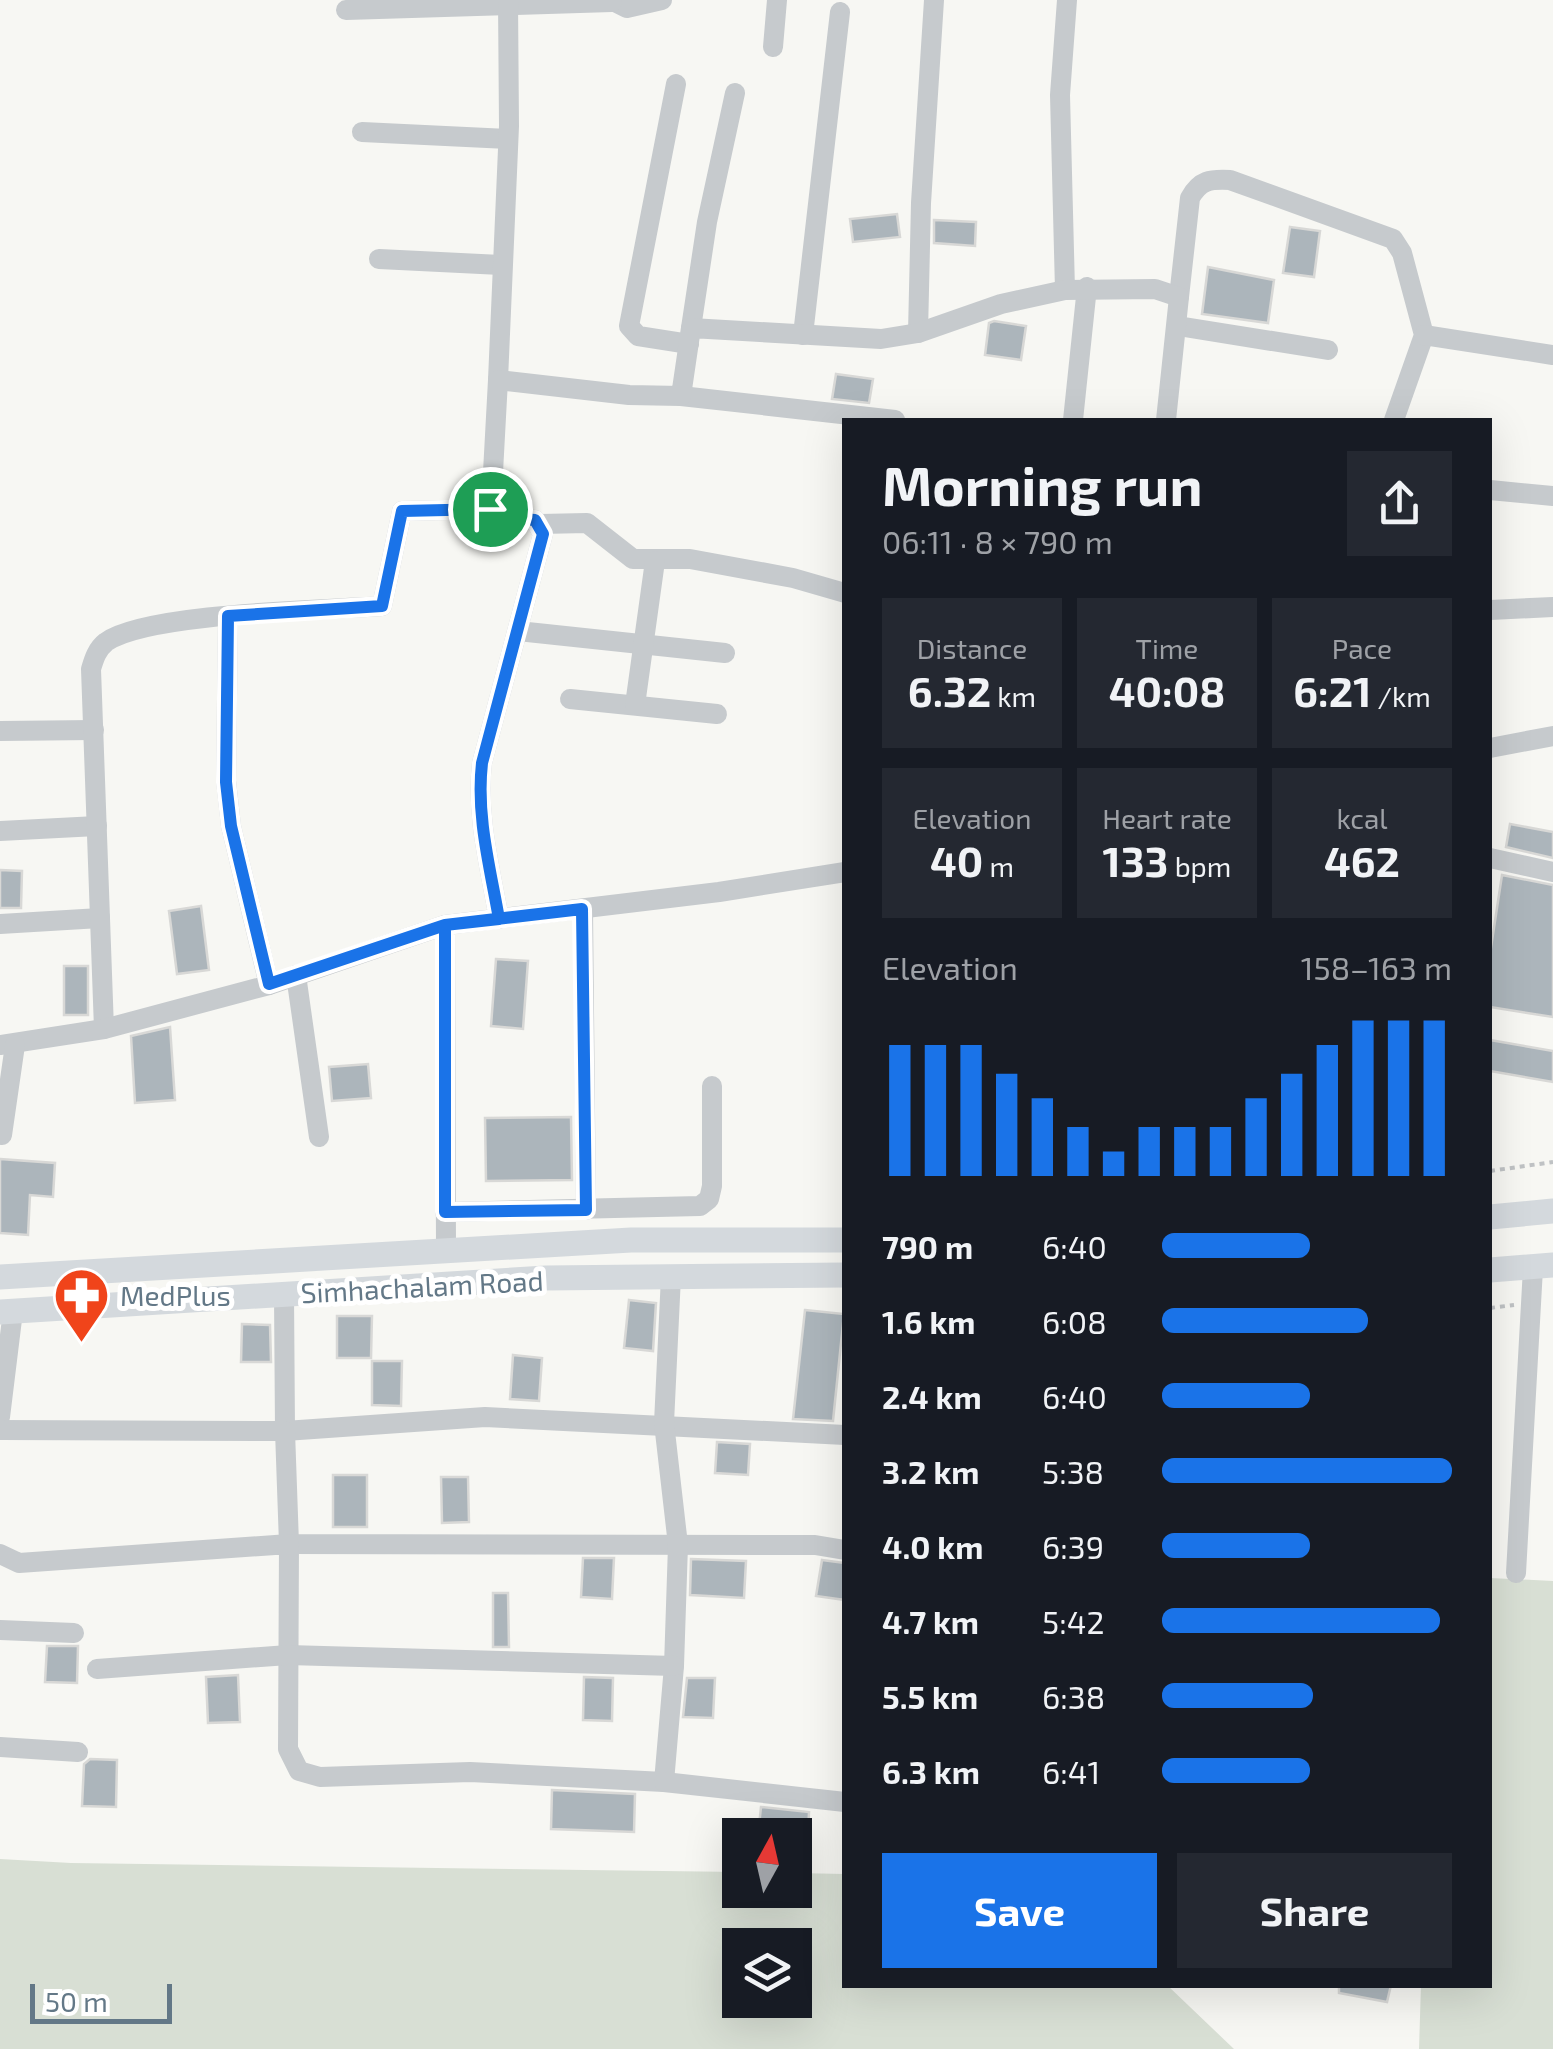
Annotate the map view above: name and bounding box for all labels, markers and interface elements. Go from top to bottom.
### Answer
text: Morning run [882,451,1203,517]
button: share [1347,451,1452,556]
pin [448,467,533,552]
icon: arrive [463,482,518,537]
text: 06:11 · 8 × 790 m [882,522,1113,560]
text: Distance [917,631,1027,665]
text: Time [1136,631,1198,665]
text: Pace [1332,631,1392,665]
text: 6.32 [908,665,991,715]
text: 40:08 [1109,665,1225,715]
text: 6:21 [1293,665,1371,715]
text: km [991,679,1036,713]
text: /km [1371,679,1431,713]
text: Elevation [913,801,1031,835]
text: Heart rate [1102,801,1232,835]
text: kcal [1336,801,1388,835]
text: 40 [930,835,983,885]
text: 133 [1103,835,1168,885]
text: 462 [1324,835,1400,885]
text: m [983,849,1014,883]
text: bpm [1168,849,1231,883]
text: Elevation [882,948,1018,986]
text: 158–163 m [1301,948,1452,986]
text: 790 m [882,1227,973,1265]
text: 6:40 [1042,1227,1107,1265]
street label: Simhachalam Road [300,1263,544,1309]
pharmacy icon: MedPlus [51,1265,111,1344]
place label: MedPlus [120,1278,231,1312]
text: 1.6 km [882,1302,976,1340]
text: 6:08 [1042,1302,1107,1340]
text: 2.4 km [882,1377,982,1415]
text: 6:40 [1042,1377,1107,1415]
text: 3.2 km [882,1452,980,1490]
text: 5:38 [1042,1452,1104,1490]
text: 4.0 km [882,1527,983,1565]
text: 6:39 [1042,1527,1104,1565]
text: 4.7 km [882,1602,979,1640]
text: 5:42 [1042,1602,1104,1640]
text: 5.5 km [882,1677,978,1715]
text: 6:38 [1042,1677,1105,1715]
text: 6.3 km [882,1752,980,1790]
text: 6:41 [1042,1752,1100,1790]
north arrow [722,1818,812,1908]
map controls [722,1818,812,2018]
button: Save [882,1853,1157,1968]
button: Share [1177,1853,1452,1968]
button: layers [722,1928,812,2018]
scale bar [30,1979,172,2024]
text: 50 m [45,1984,108,2018]

